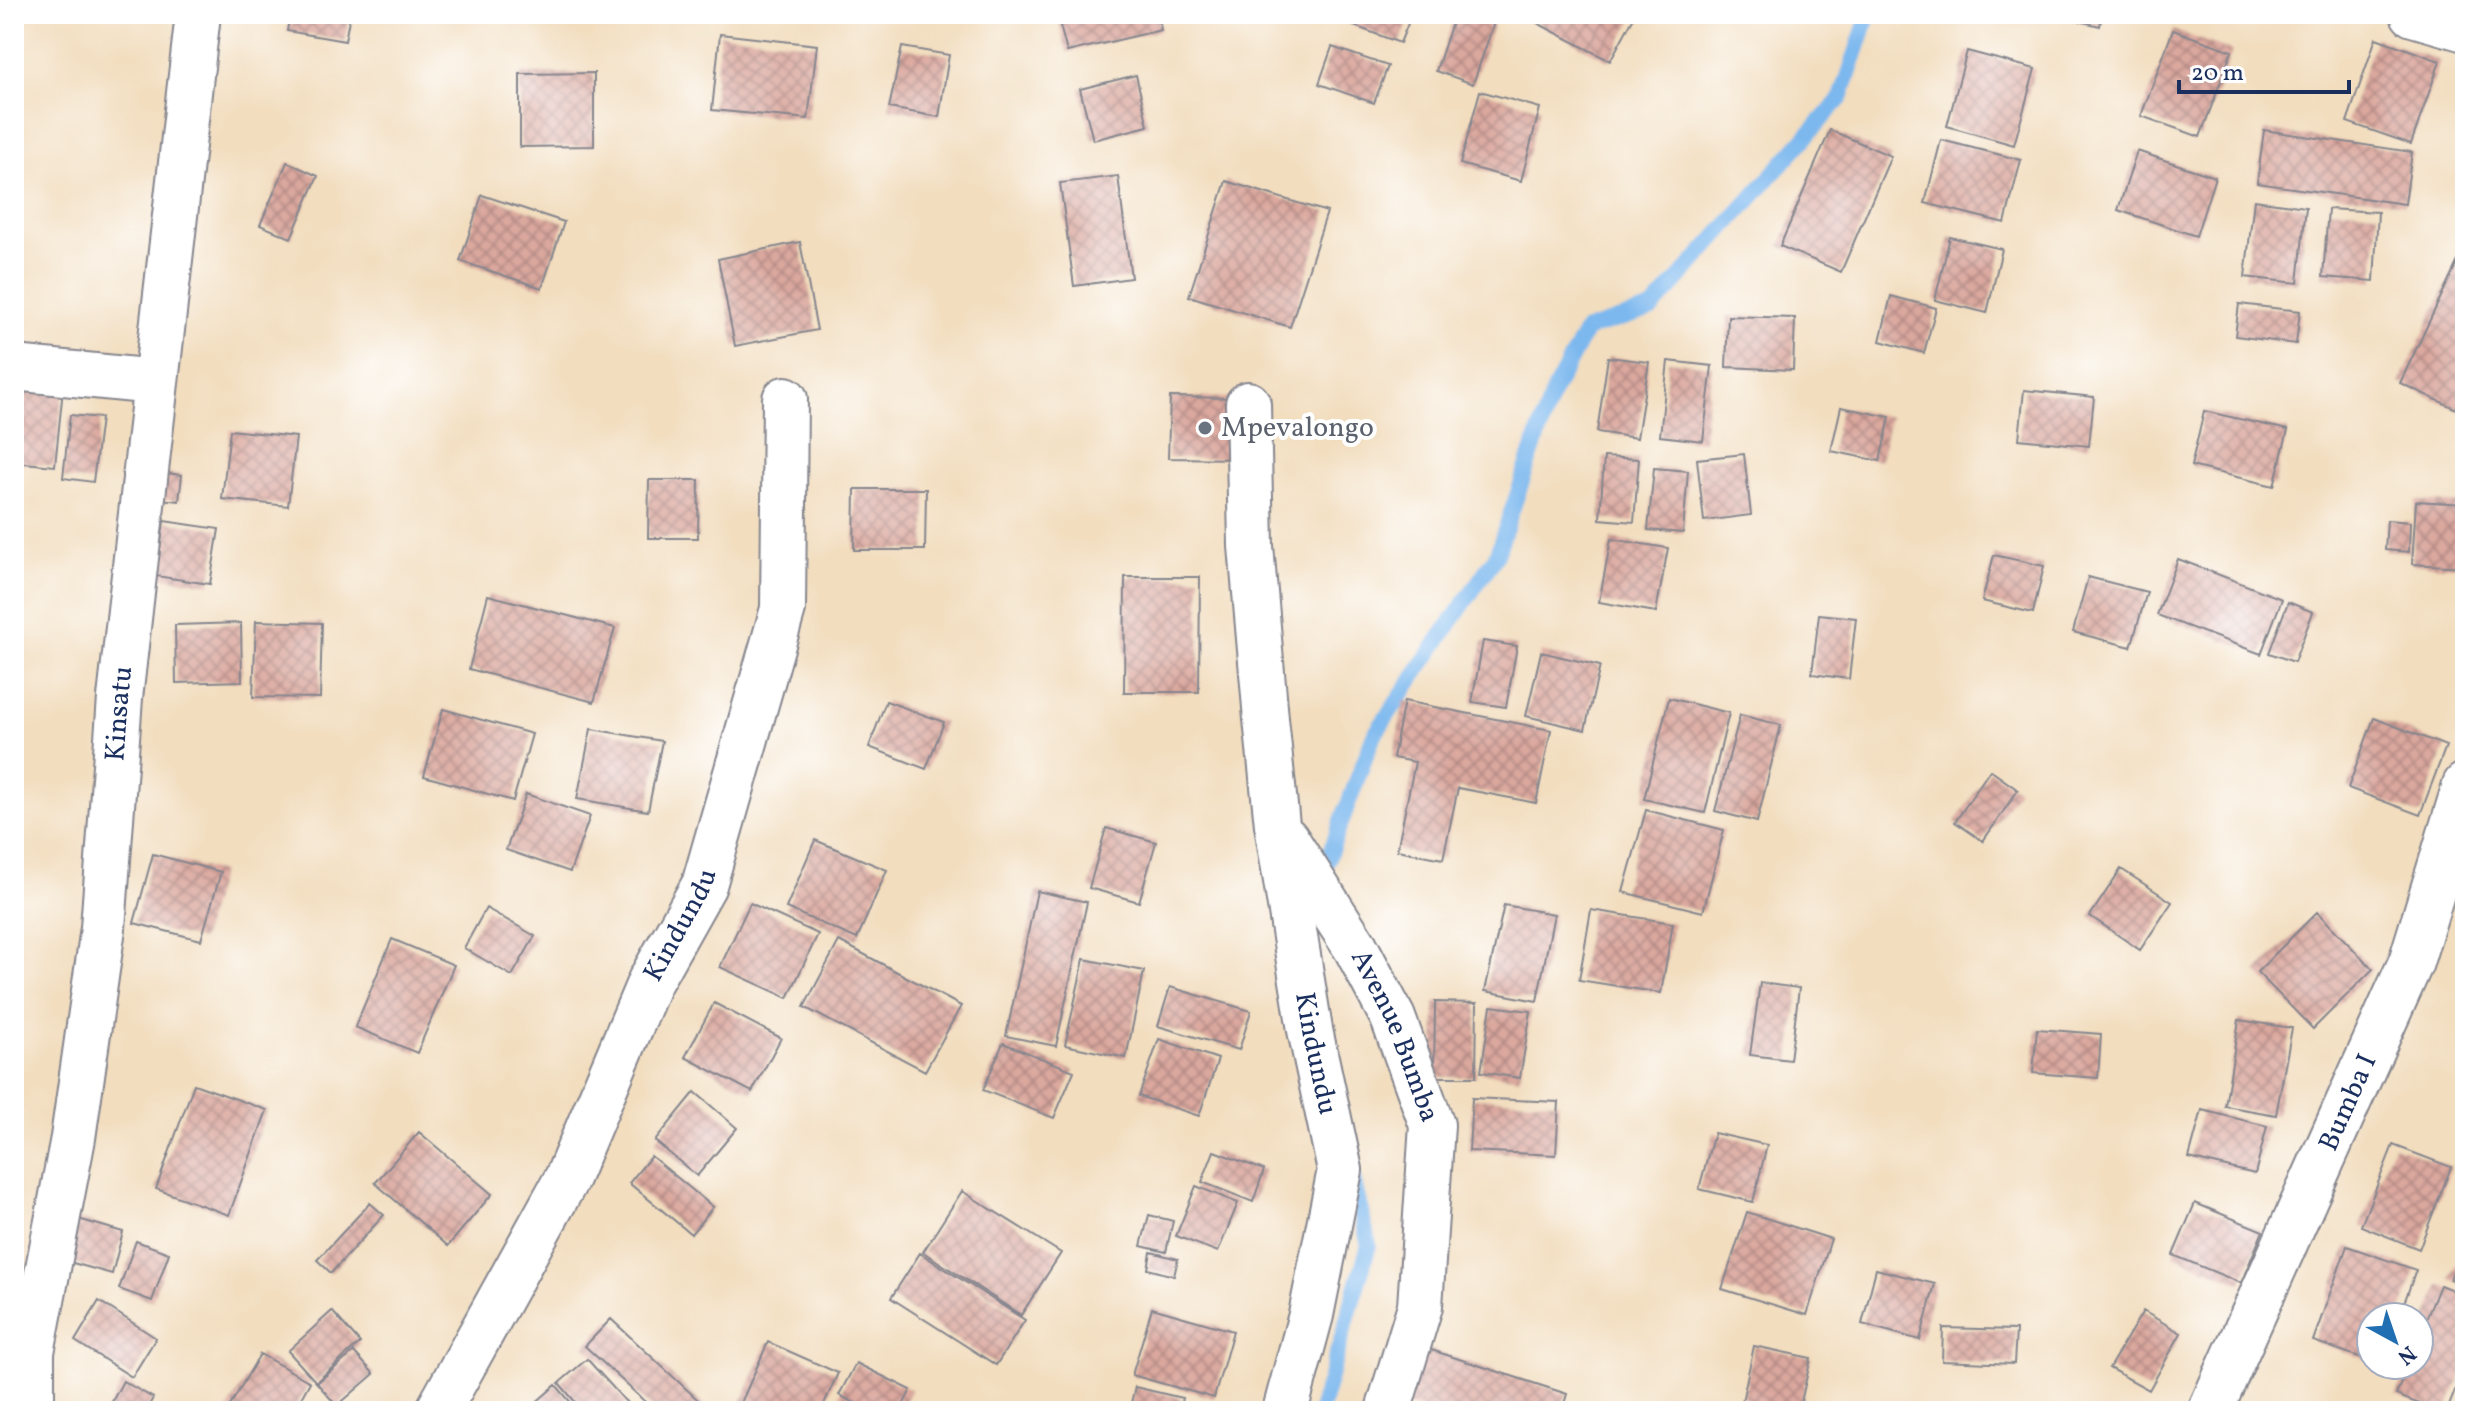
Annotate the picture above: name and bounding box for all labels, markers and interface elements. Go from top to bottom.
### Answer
scale bar [2179,44,2349,94]
text: 20 m [2191,57,2244,91]
place label: Mpevalongo [1221,409,1374,448]
marker: Mpevalongo [1196,419,1214,437]
street label: Kinsatu [96,664,143,763]
street label: Kindundu [634,864,727,989]
street label: Avenue Bumba [1341,943,1449,1128]
street label: Kindundu [1285,989,1347,1118]
street label: Bumba I [2309,1048,2387,1157]
north arrow [2355,1301,2435,1381]
text: N [2390,1337,2422,1371]

